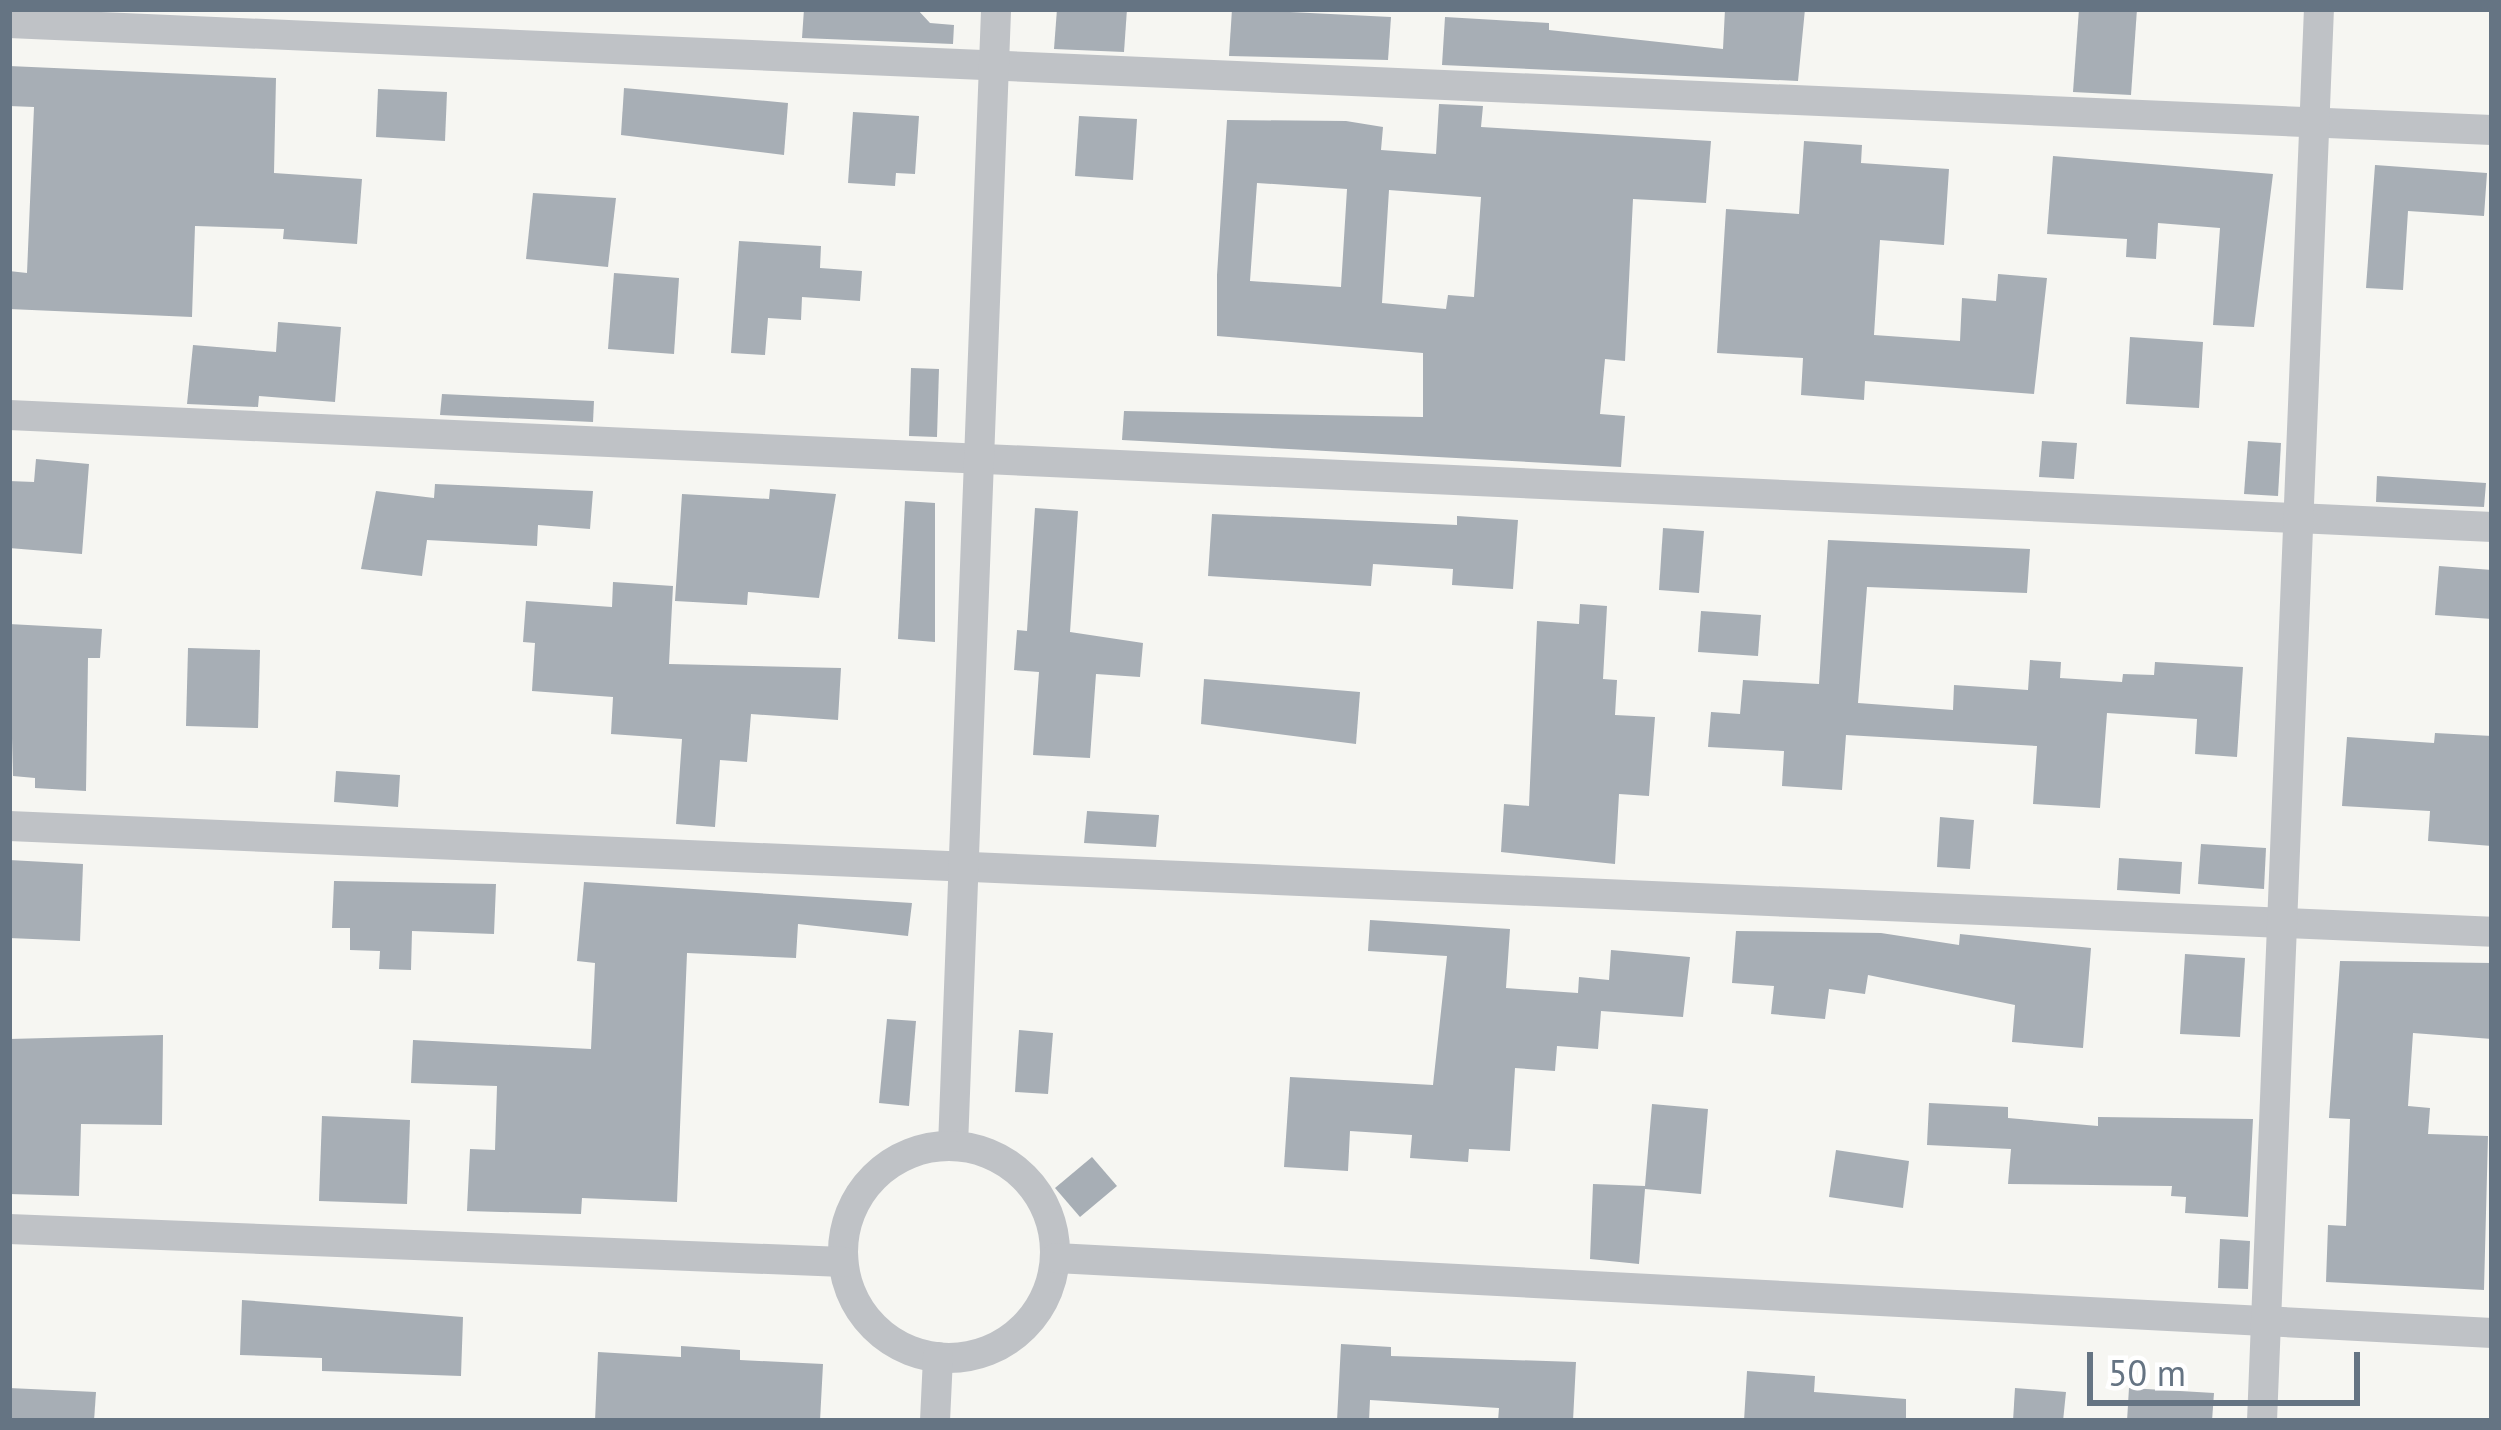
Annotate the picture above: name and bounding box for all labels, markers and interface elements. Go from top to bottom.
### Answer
scale bar [2093,1328,2366,1402]
text: 50 m [2108,1349,2186,1396]

